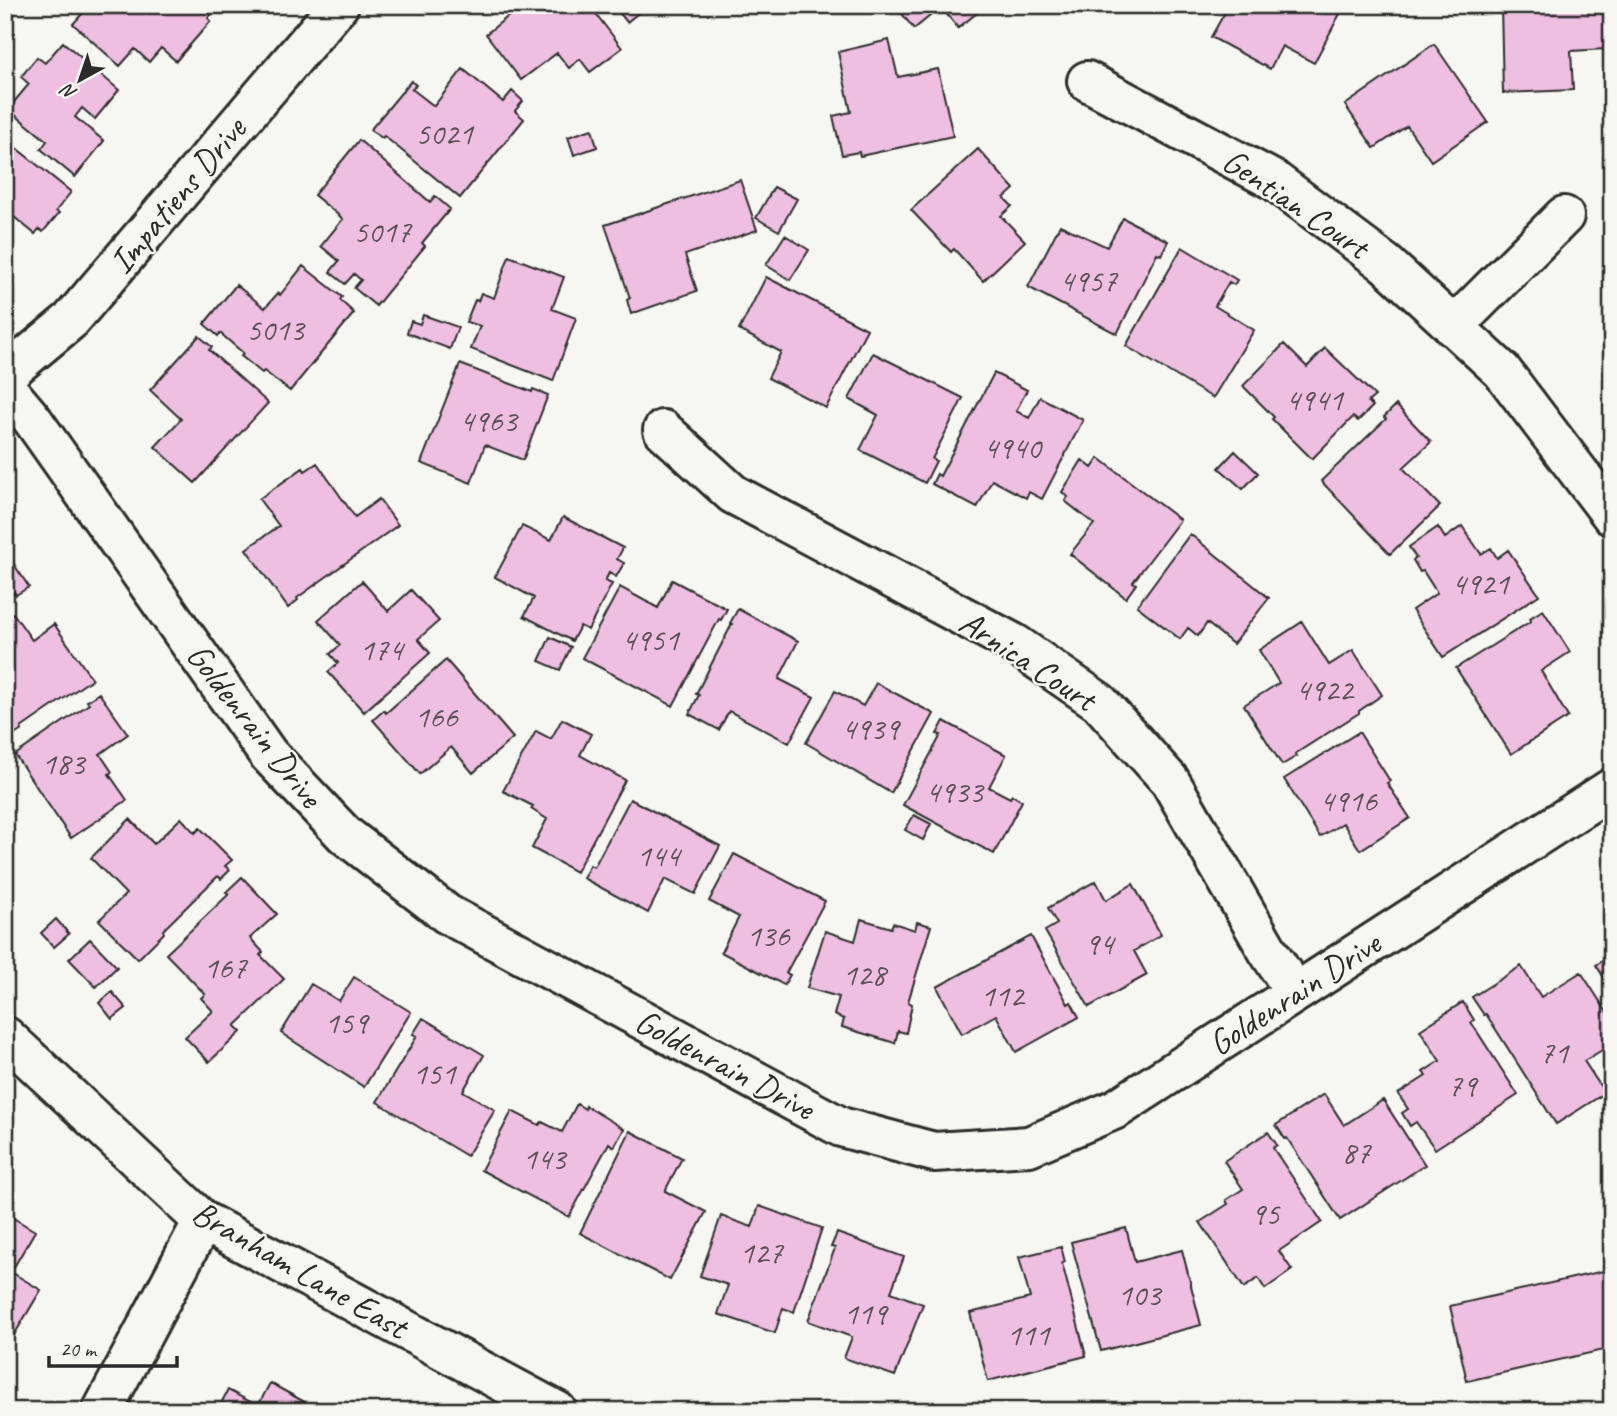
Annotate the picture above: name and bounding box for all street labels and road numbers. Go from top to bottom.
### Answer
street label: Impatiens Drive [99,106,258,283]
street label: Gentian Court [1214,138,1380,271]
street label: Arnica Court [951,600,1107,723]
street label: Goldenrain Drive [176,634,334,819]
street label: Goldenrain Drive [1200,920,1391,1066]
street label: Goldenrain Drive [628,999,824,1132]
street label: Branham Lane East [184,1190,418,1351]

